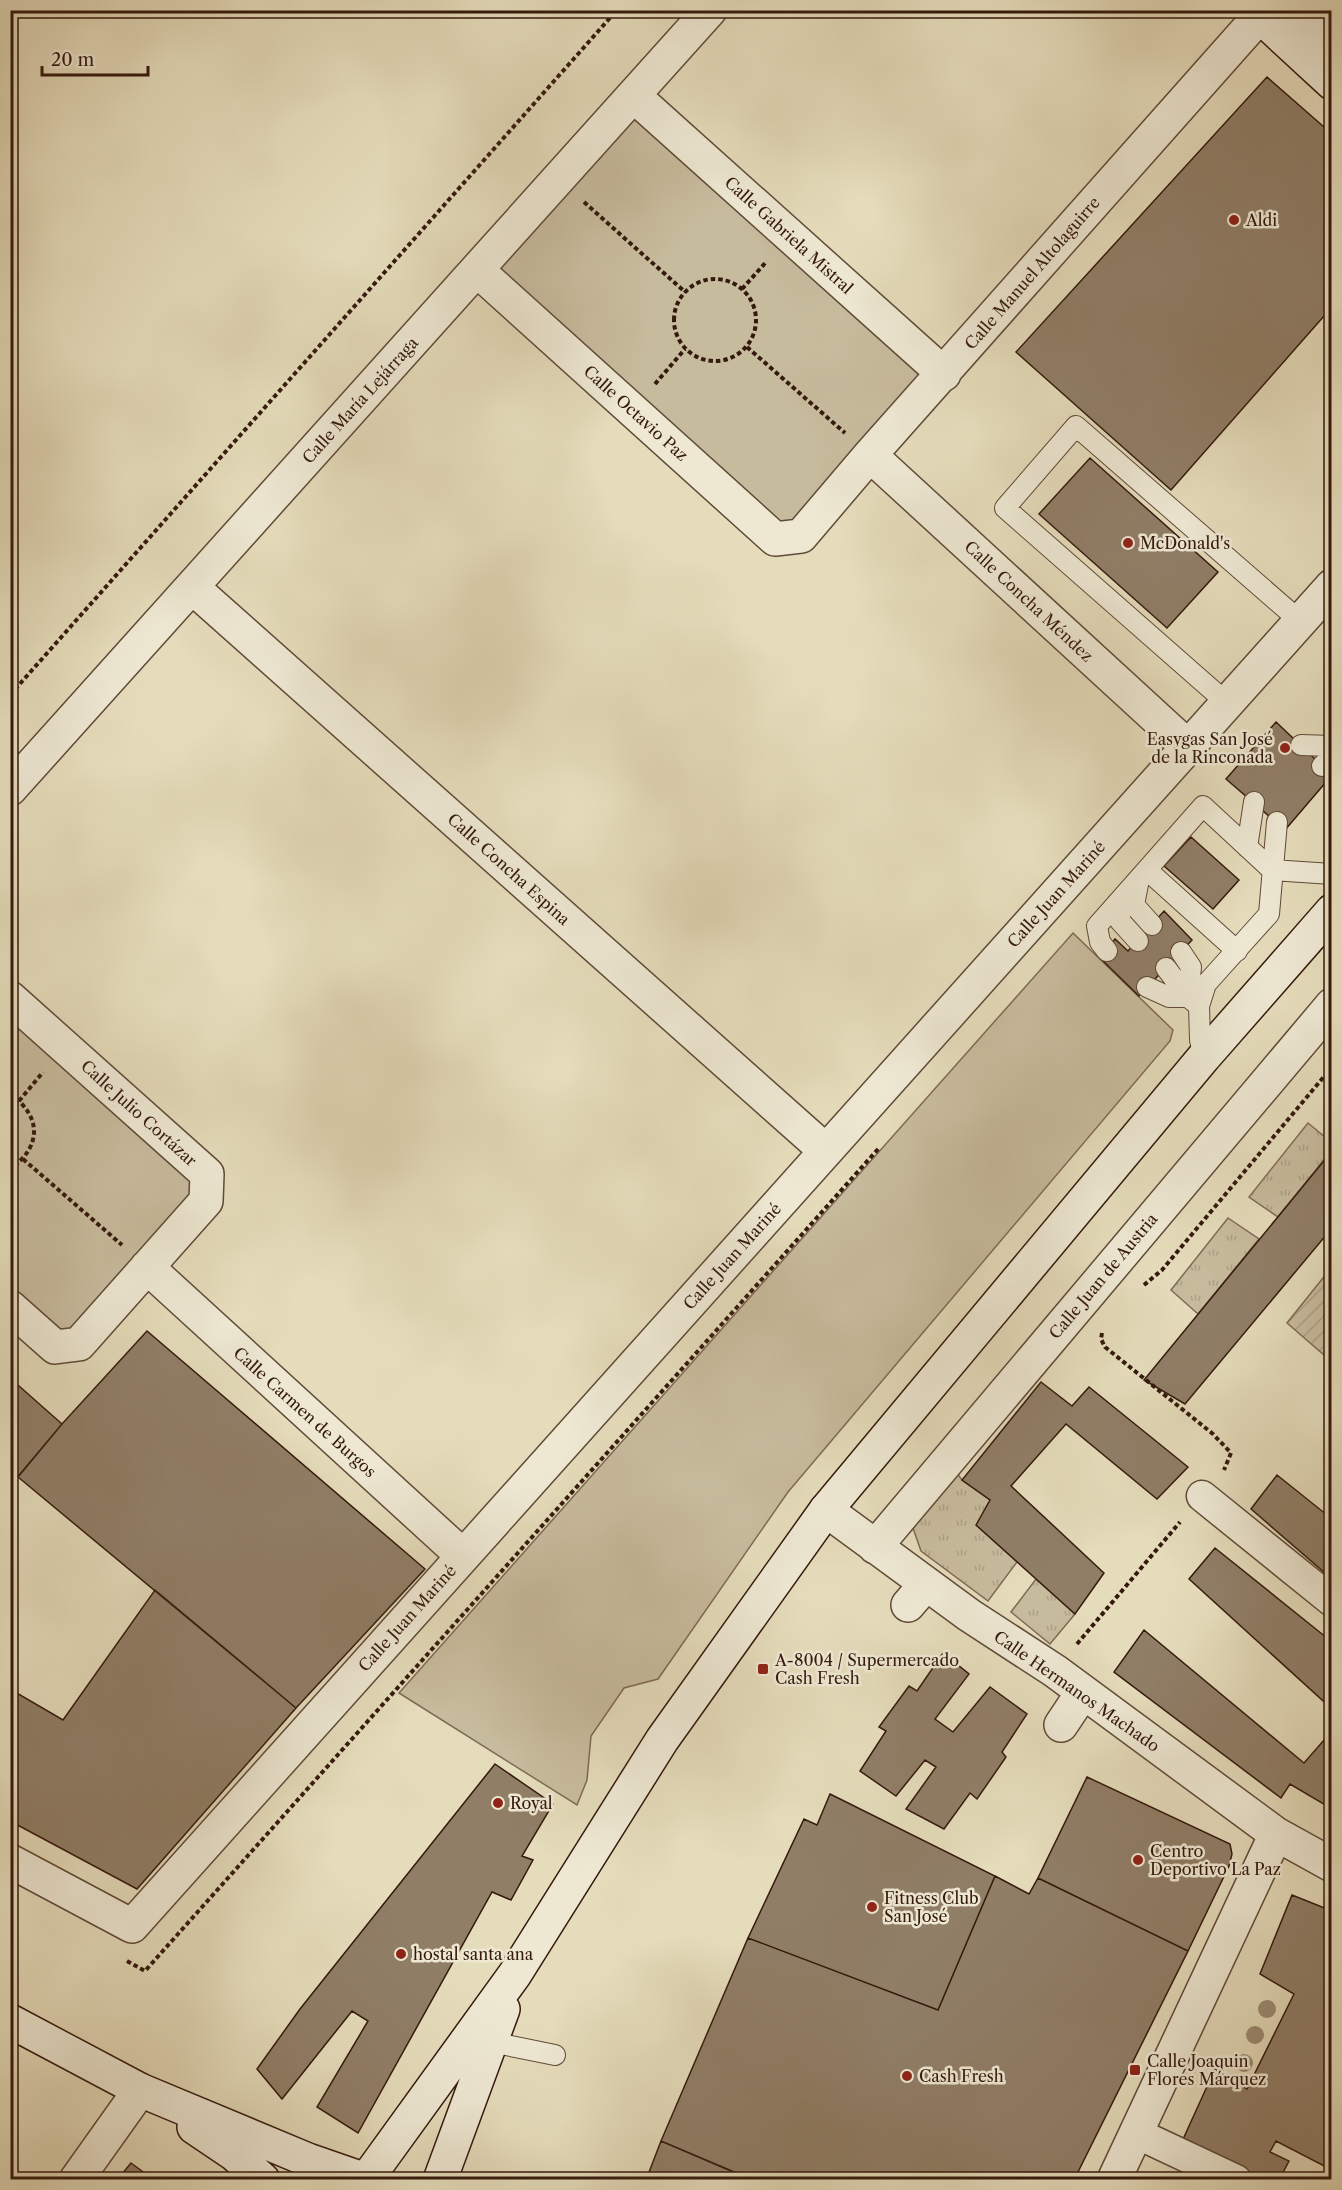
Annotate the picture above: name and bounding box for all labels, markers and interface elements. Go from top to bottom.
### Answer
scale bar [42,39,148,77]
text: 20 m [51,49,95,71]
street label: Calle Gabriela Mistral [721,172,857,298]
street label: Calle Manuel Altolaguirre [960,193,1104,353]
place label: Aldi [1245,210,1277,230]
marker: Aldi [1227,213,1241,227]
street label: Calle María Lejárraga [298,332,422,467]
street label: Calle Octavio Paz [580,361,692,465]
place label: McDonald's [1140,533,1230,553]
street label: Calle Concha Méndez [961,536,1097,666]
marker: McDonald's [1121,536,1135,550]
place label: Easygas San José de la Rinconada [1147,729,1274,767]
marker: Easygas San José de la Rinconada [1278,741,1292,755]
street label: Calle Concha Espina [444,809,575,930]
street label: Calle Juan Mariné [1003,837,1109,951]
street label: Calle Julio Cortázar [77,1056,201,1170]
street label: Calle Juan Mariné [679,1199,785,1313]
street label: Calle Juan de Austria [1045,1209,1162,1343]
street label: Calle Carmen de Burgos [230,1343,380,1481]
street label: Calle Juan Mariné [354,1561,460,1675]
street label: Calle Hermanos Machado [990,1626,1164,1756]
place label: A-8004 / Supermercado Cash Fresh [774,1650,959,1688]
marker: A-8004 / Supermercado Cash Fresh [756,1662,770,1676]
place label: Royal [510,1793,553,1813]
marker: Royal [491,1796,505,1810]
place label: Centro Deportivo La Paz [1150,1841,1281,1879]
marker: Centro Deportivo La Paz [1131,1853,1145,1867]
place label: Fitness Club San José [884,1888,979,1926]
marker: Fitness Club San José [865,1900,879,1914]
place label: hostal santa ana [413,1944,534,1964]
marker: hostal santa ana [394,1947,408,1961]
place label: Calle Joaquin Flores Márquez [1147,2051,1266,2089]
marker: Calle Joaquin Flores Márquez [1128,2063,1142,2077]
place label: Cash Fresh [919,2066,1004,2086]
marker: Cash Fresh [900,2069,914,2083]

